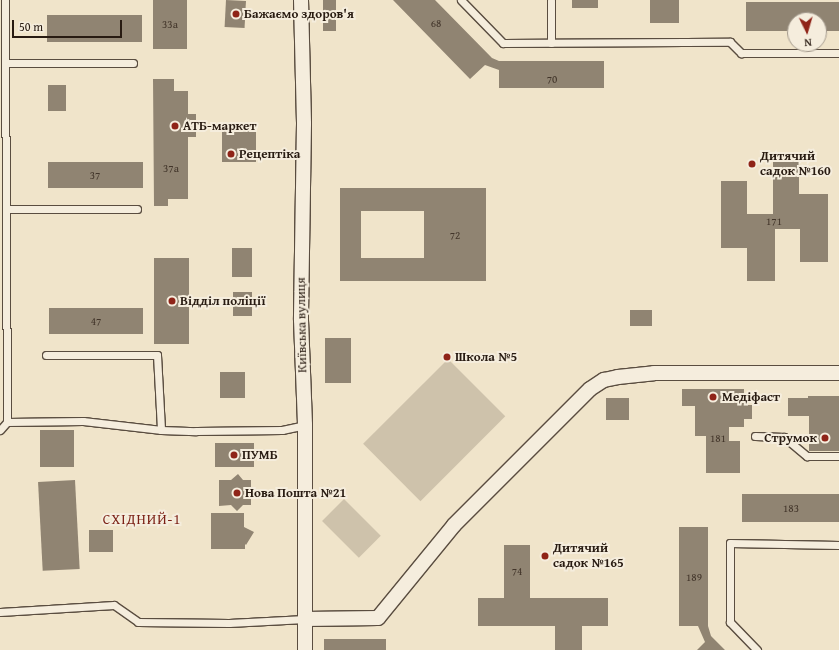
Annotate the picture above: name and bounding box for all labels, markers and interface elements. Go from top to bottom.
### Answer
place label: Бажаємо здоров'я [244,6,354,22]
marker: Бажаємо здоров'я [231,9,241,19]
scale bar [14,12,124,38]
north arrow [787,12,827,52]
house number: 68 [431,16,441,30]
house number: 33а [162,17,178,31]
text: 50 m [19,18,43,35]
text: N [804,35,812,51]
house number: 70 [547,72,557,86]
place label: АТБ-маркет [183,118,256,134]
marker: АТБ-маркет [170,121,180,131]
place label: Рецептіка [239,146,300,162]
marker: Рецептіка [226,149,236,159]
place label: Дитячий садок №160 [760,149,831,180]
marker: Дитячий садок №160 [747,159,757,169]
house number: 37а [163,161,179,175]
house number: 37 [90,168,100,182]
house number: 171 [766,214,782,228]
house number: 72 [450,228,460,242]
street label: Київська вулиця [293,277,311,373]
place label: Відділ поліції [180,293,266,309]
marker: Відділ поліції [167,296,177,306]
house number: 47 [91,314,101,328]
place label: Школа №5 [455,349,517,365]
marker: Школа №5 [442,352,452,362]
place label: Медіфаст [722,389,780,405]
marker: Медіфаст [707,391,719,403]
place label: Струмок [764,430,817,446]
house number: 181 [710,431,726,445]
marker: Струмок [820,433,830,443]
place label: ПУМБ [242,447,278,463]
marker: ПУМБ [229,450,239,460]
place label: Нова Пошта №21 [245,485,346,501]
marker: Нова Пошта №21 [232,488,242,498]
house number: 183 [783,501,799,515]
district label: СХІДНИЙ-1 [103,511,181,527]
place label: Дитячий садок №165 [553,541,624,572]
marker: Дитячий садок №165 [540,551,550,561]
house number: 74 [512,564,522,578]
house number: 189 [686,570,702,584]

